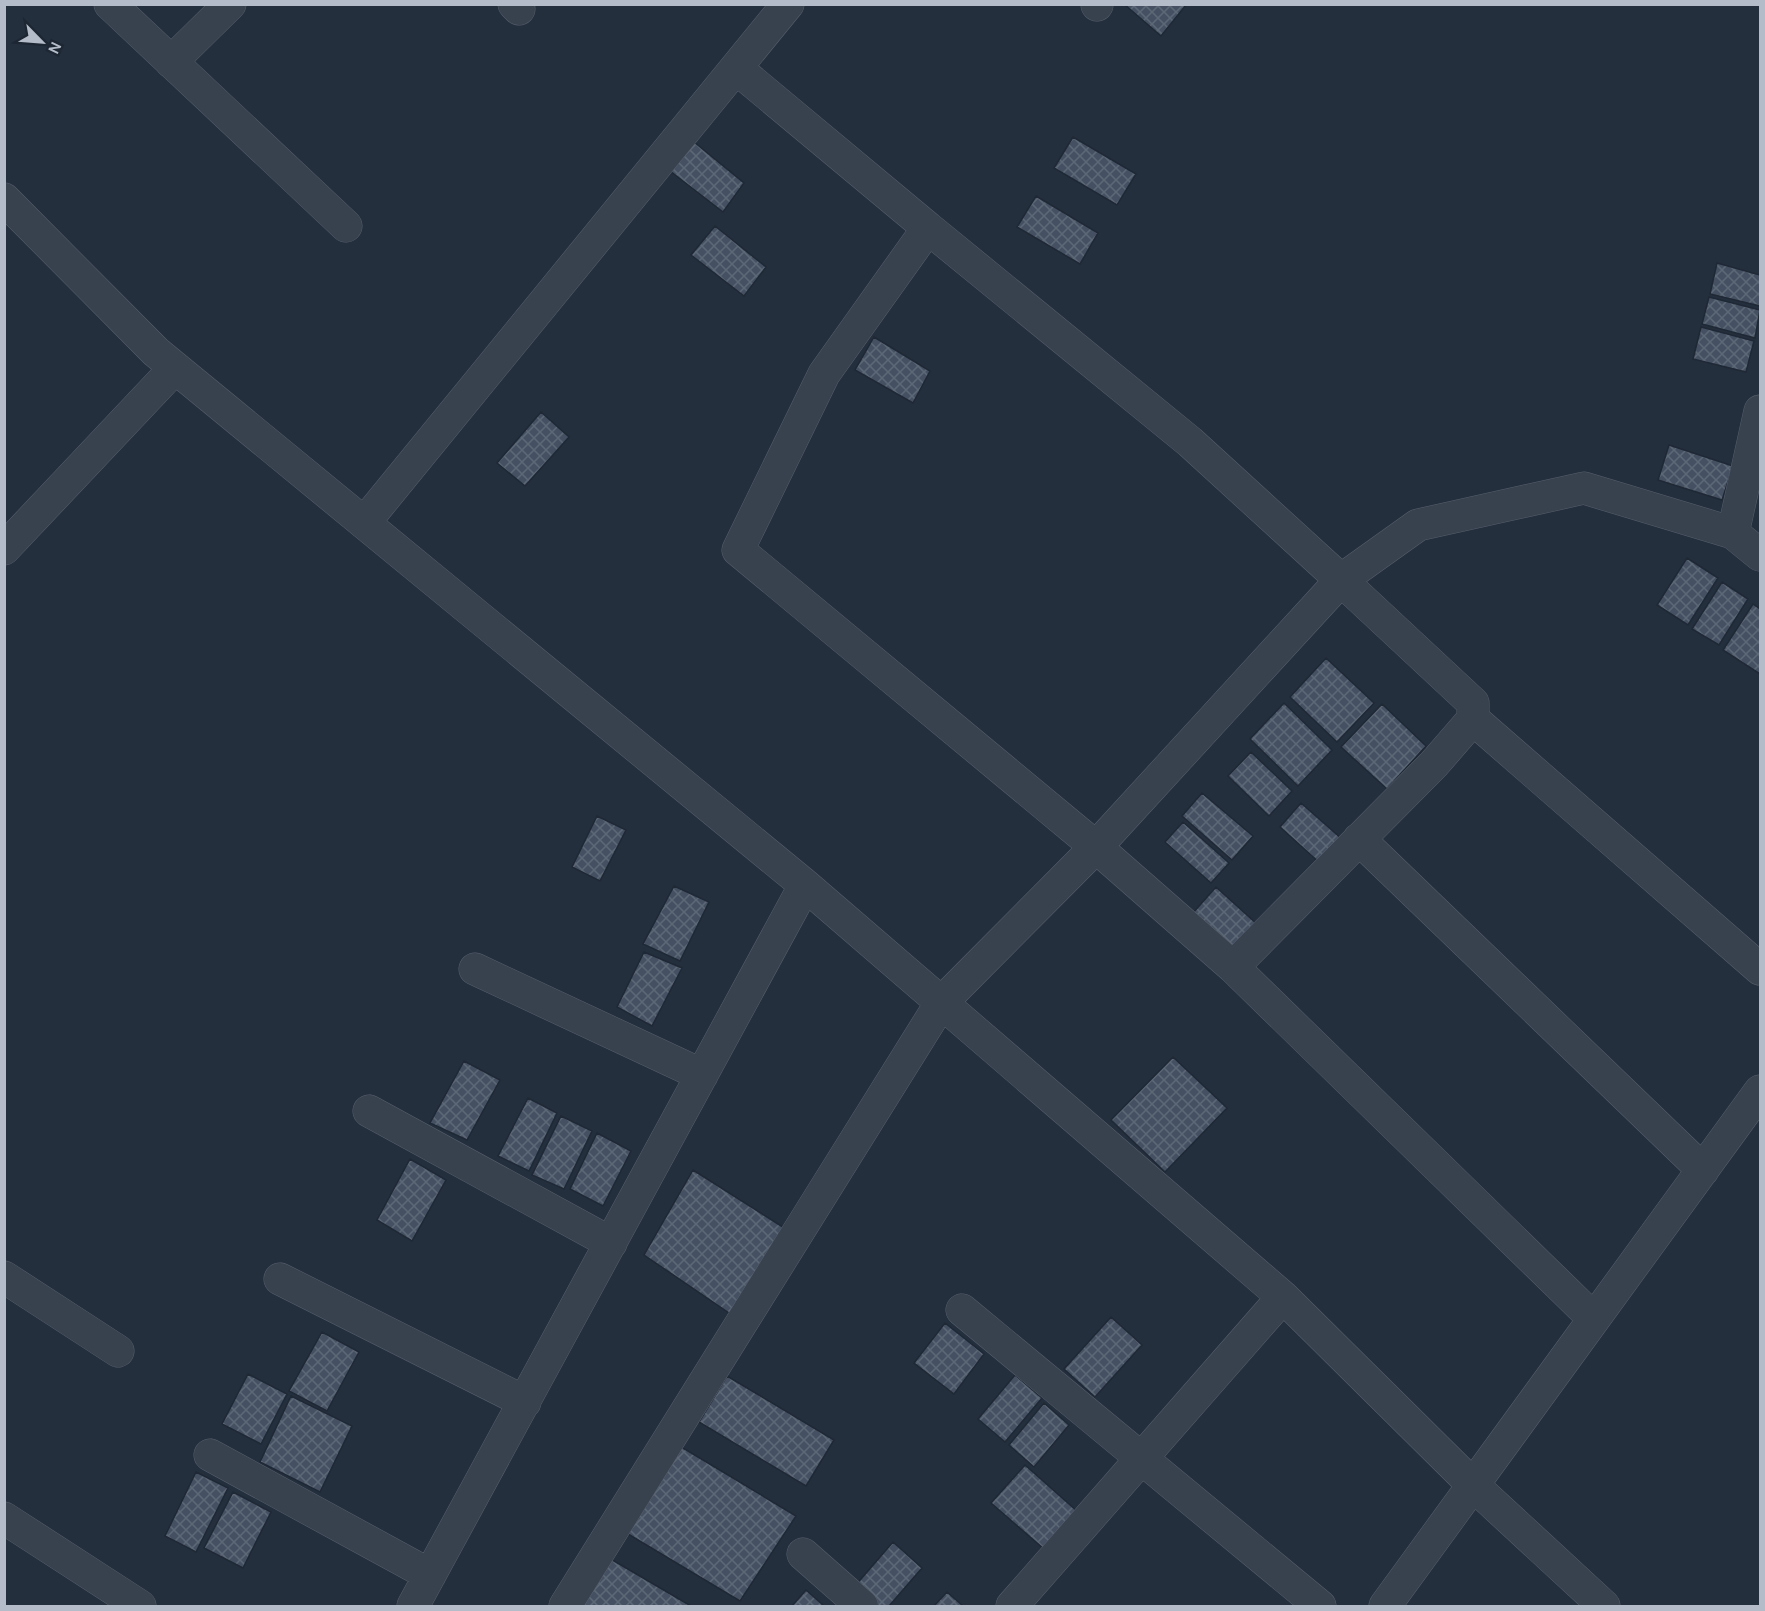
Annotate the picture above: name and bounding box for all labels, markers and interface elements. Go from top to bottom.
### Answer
north arrow [12,12,72,72]
text: N [44,39,66,57]

